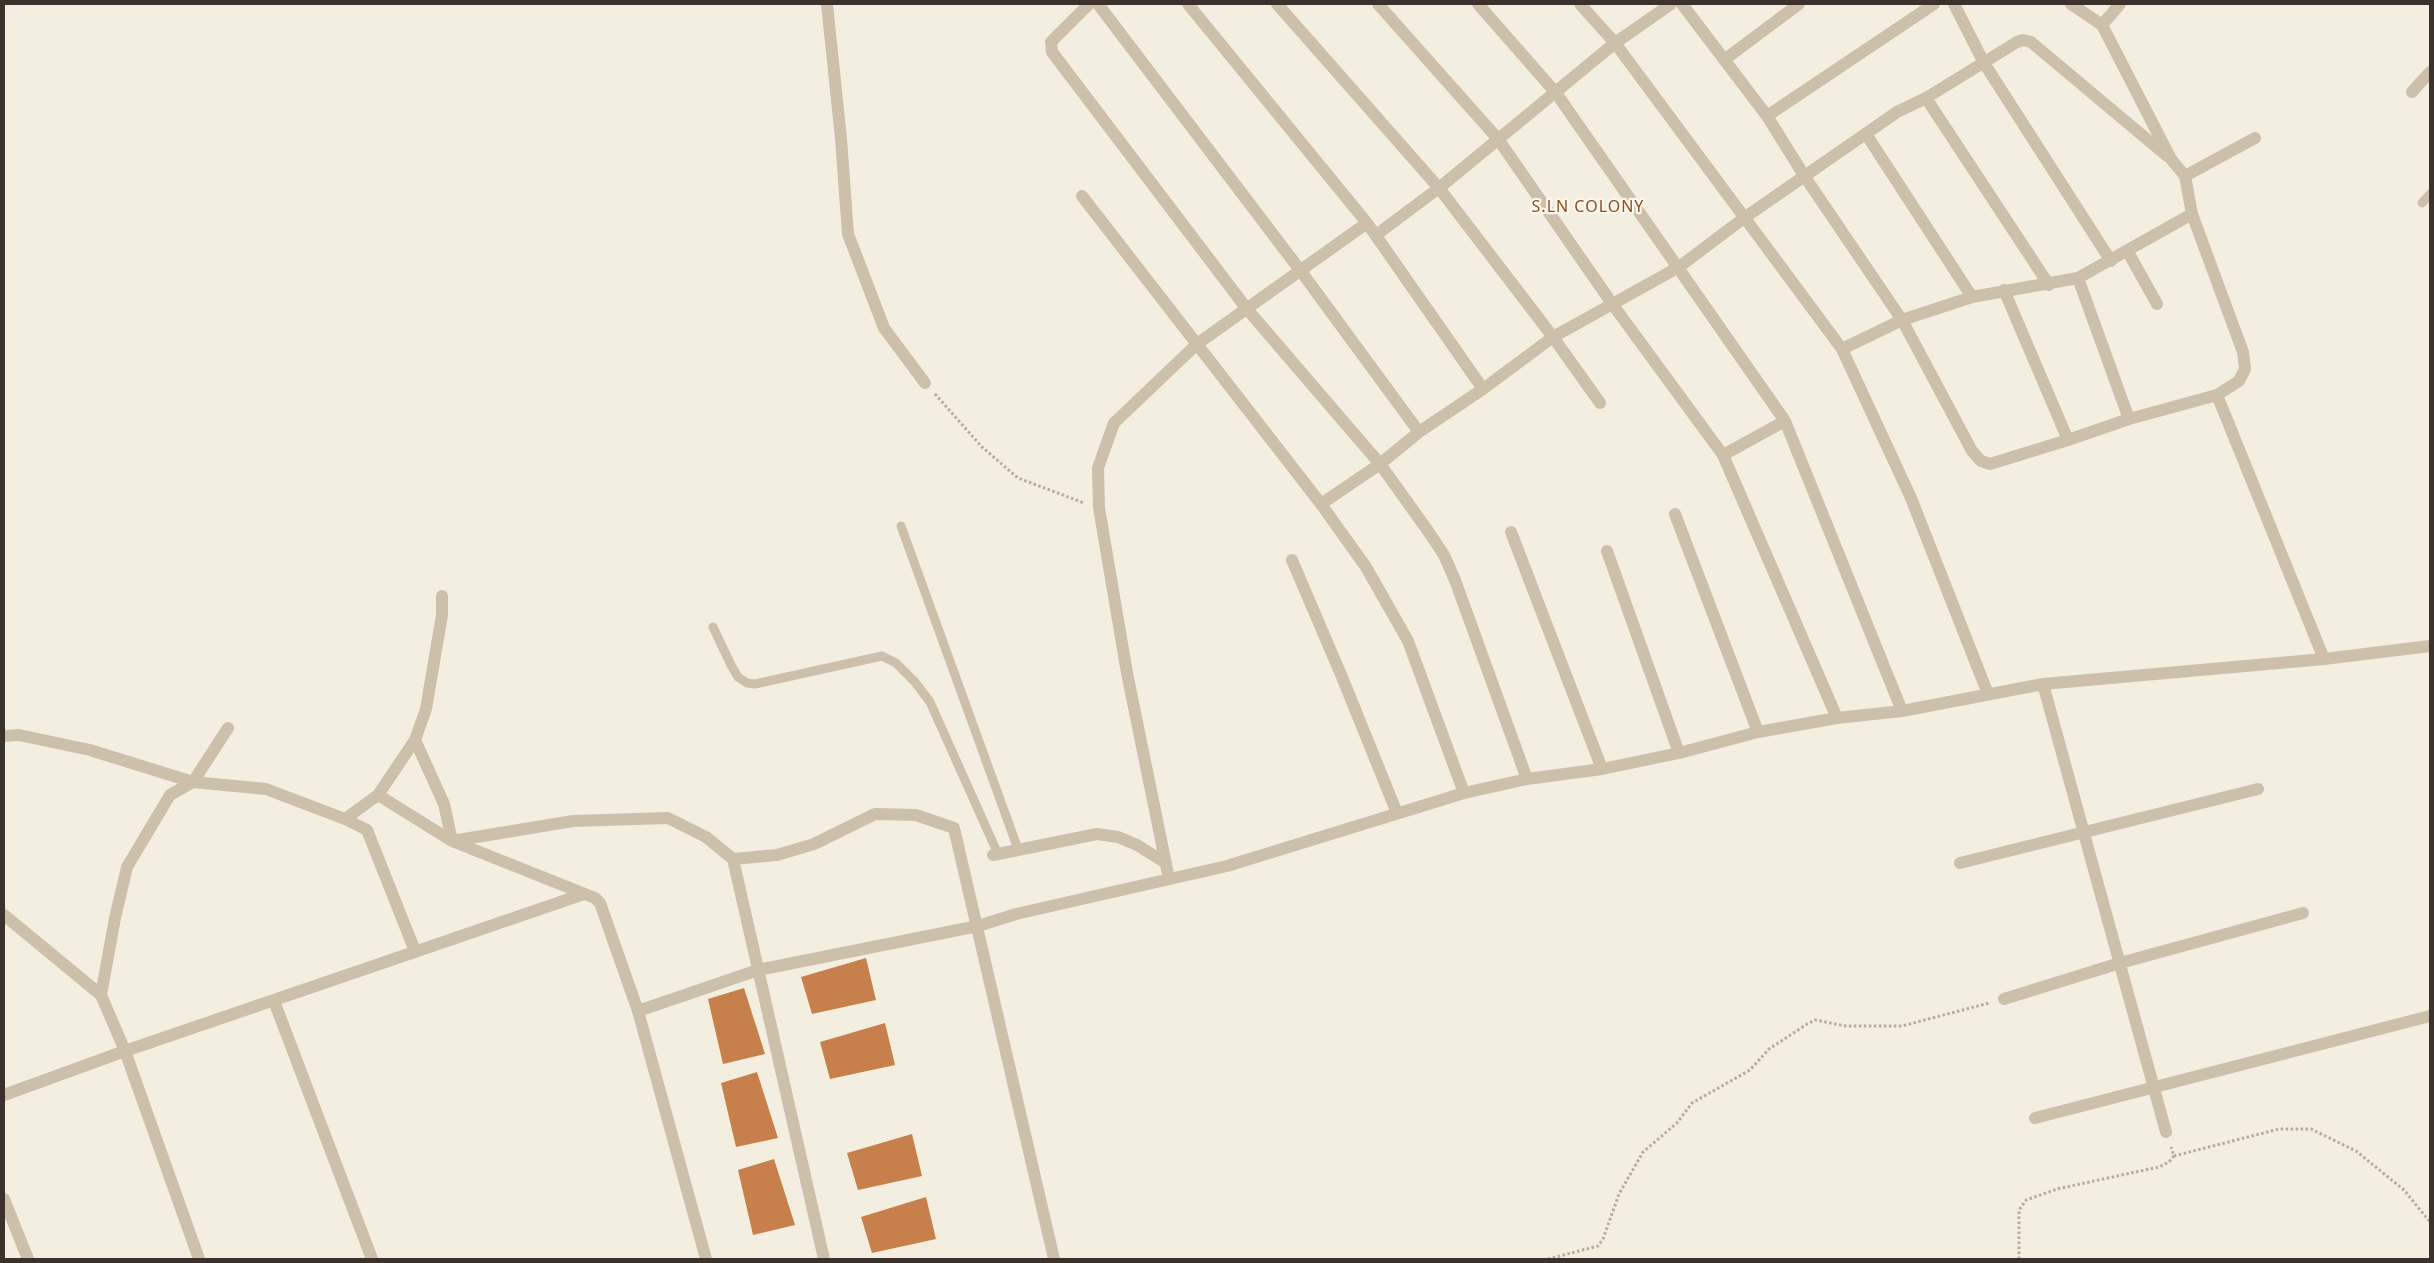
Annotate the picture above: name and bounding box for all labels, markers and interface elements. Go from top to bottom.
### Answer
district label: S.LN COLONY [1530,197,1646,217]

